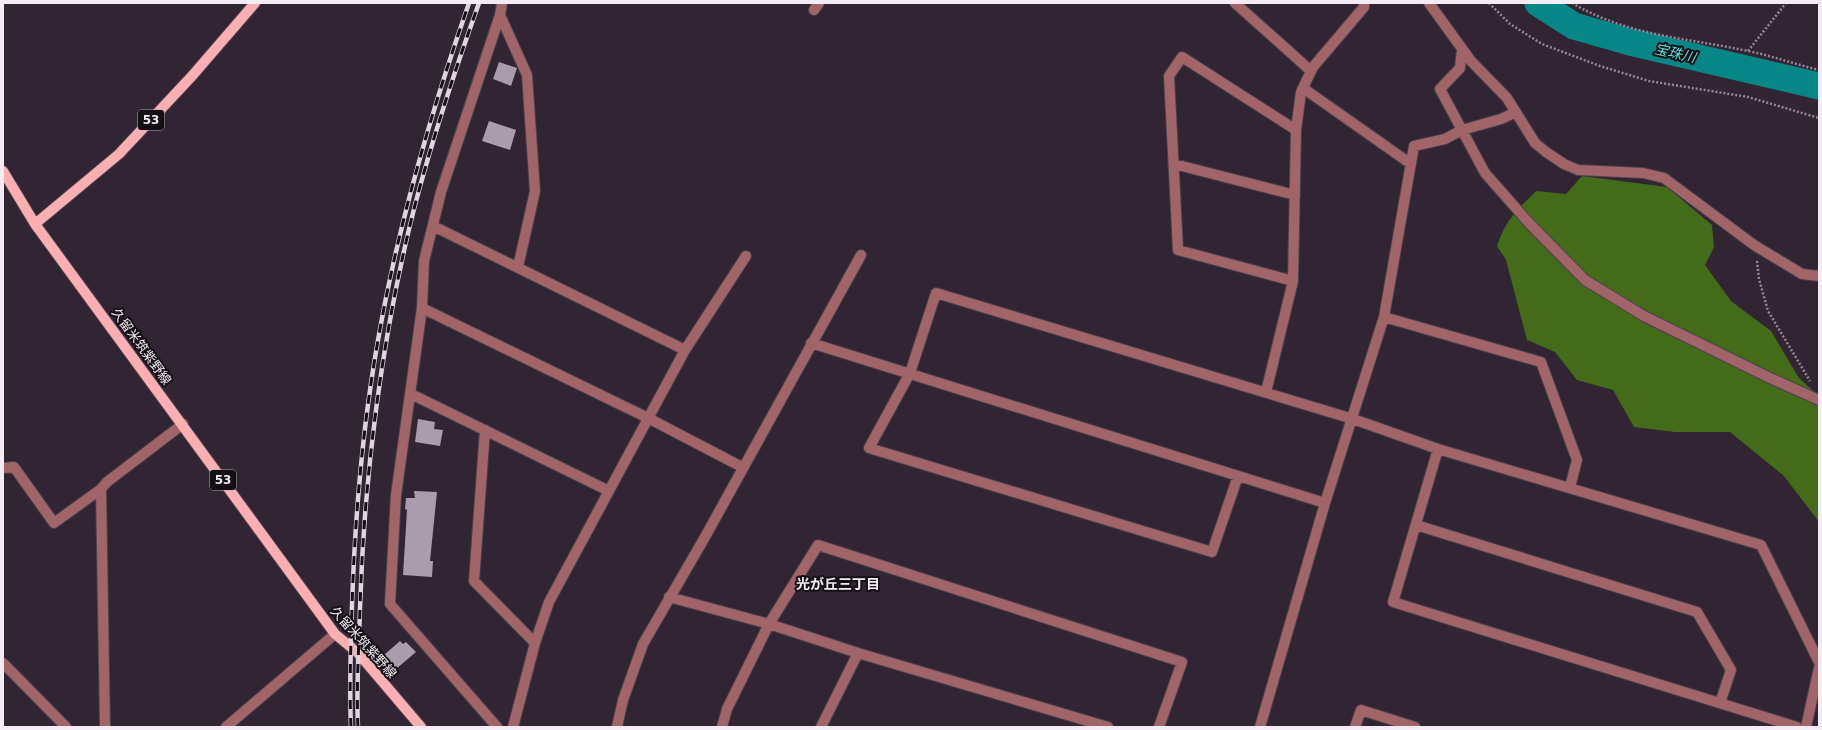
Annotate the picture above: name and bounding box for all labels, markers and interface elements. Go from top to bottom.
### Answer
water label: 宝珠川 [1653,40,1699,66]
road number: 53 [138,110,164,130]
street label: 久留米筑紫野線 [109,305,174,388]
road number: 53 [210,470,236,490]
district label: 光が丘三丁目 [796,576,880,592]
street label: 久留米筑紫野線 [328,603,400,681]

